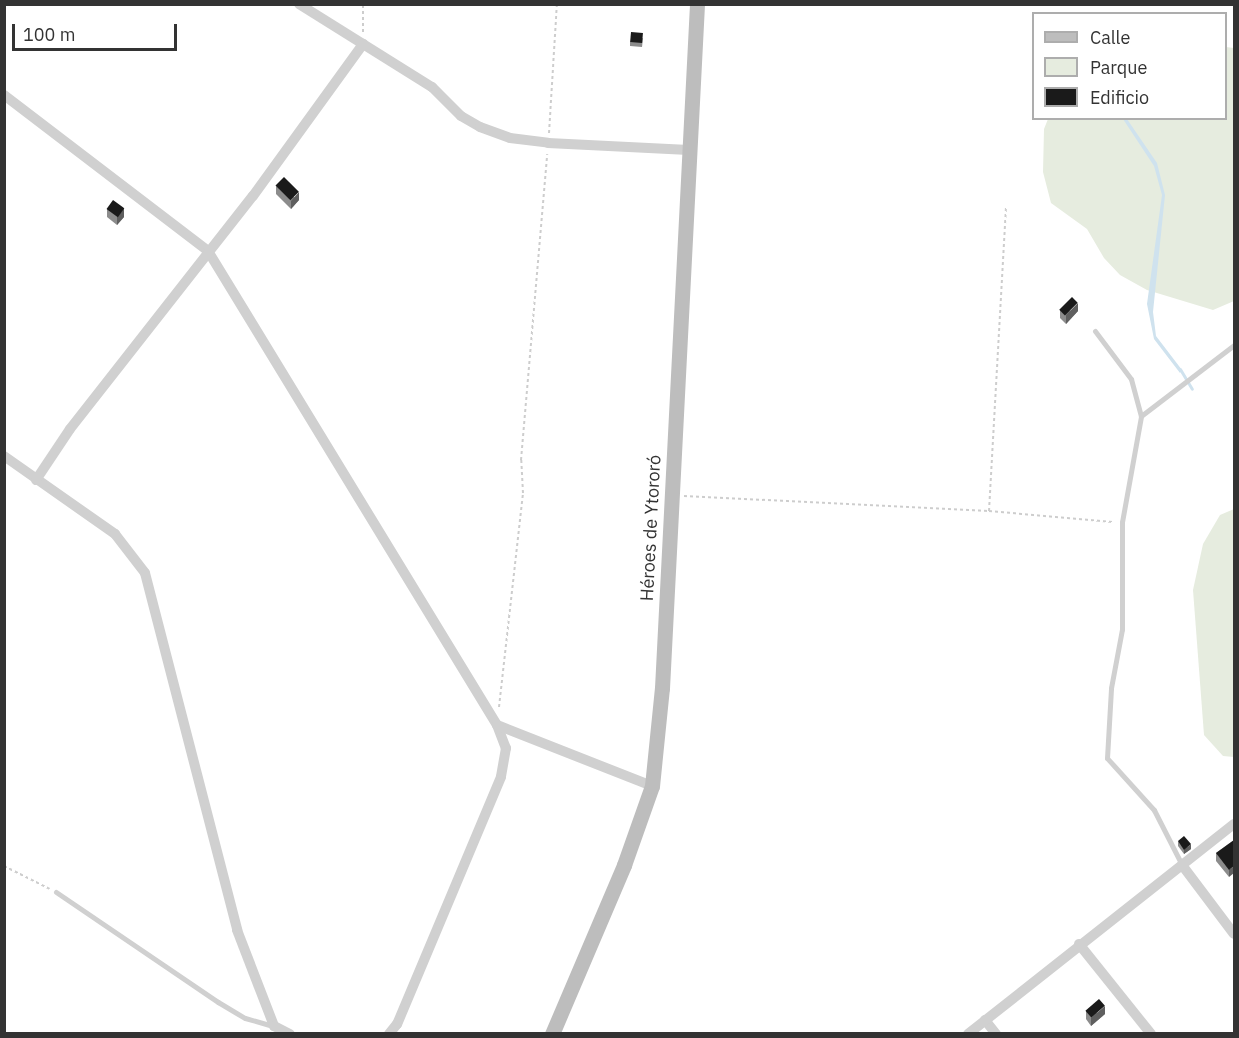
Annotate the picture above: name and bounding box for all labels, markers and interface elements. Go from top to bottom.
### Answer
scale bar [15,12,180,50]
legend [1032,12,1227,120]
text: 100 m [23,23,75,46]
text: Calle [1090,26,1130,49]
text: Parque [1090,56,1147,79]
text: Edificio [1090,86,1149,109]
street label: Héroes de Ytororó [636,454,666,602]

